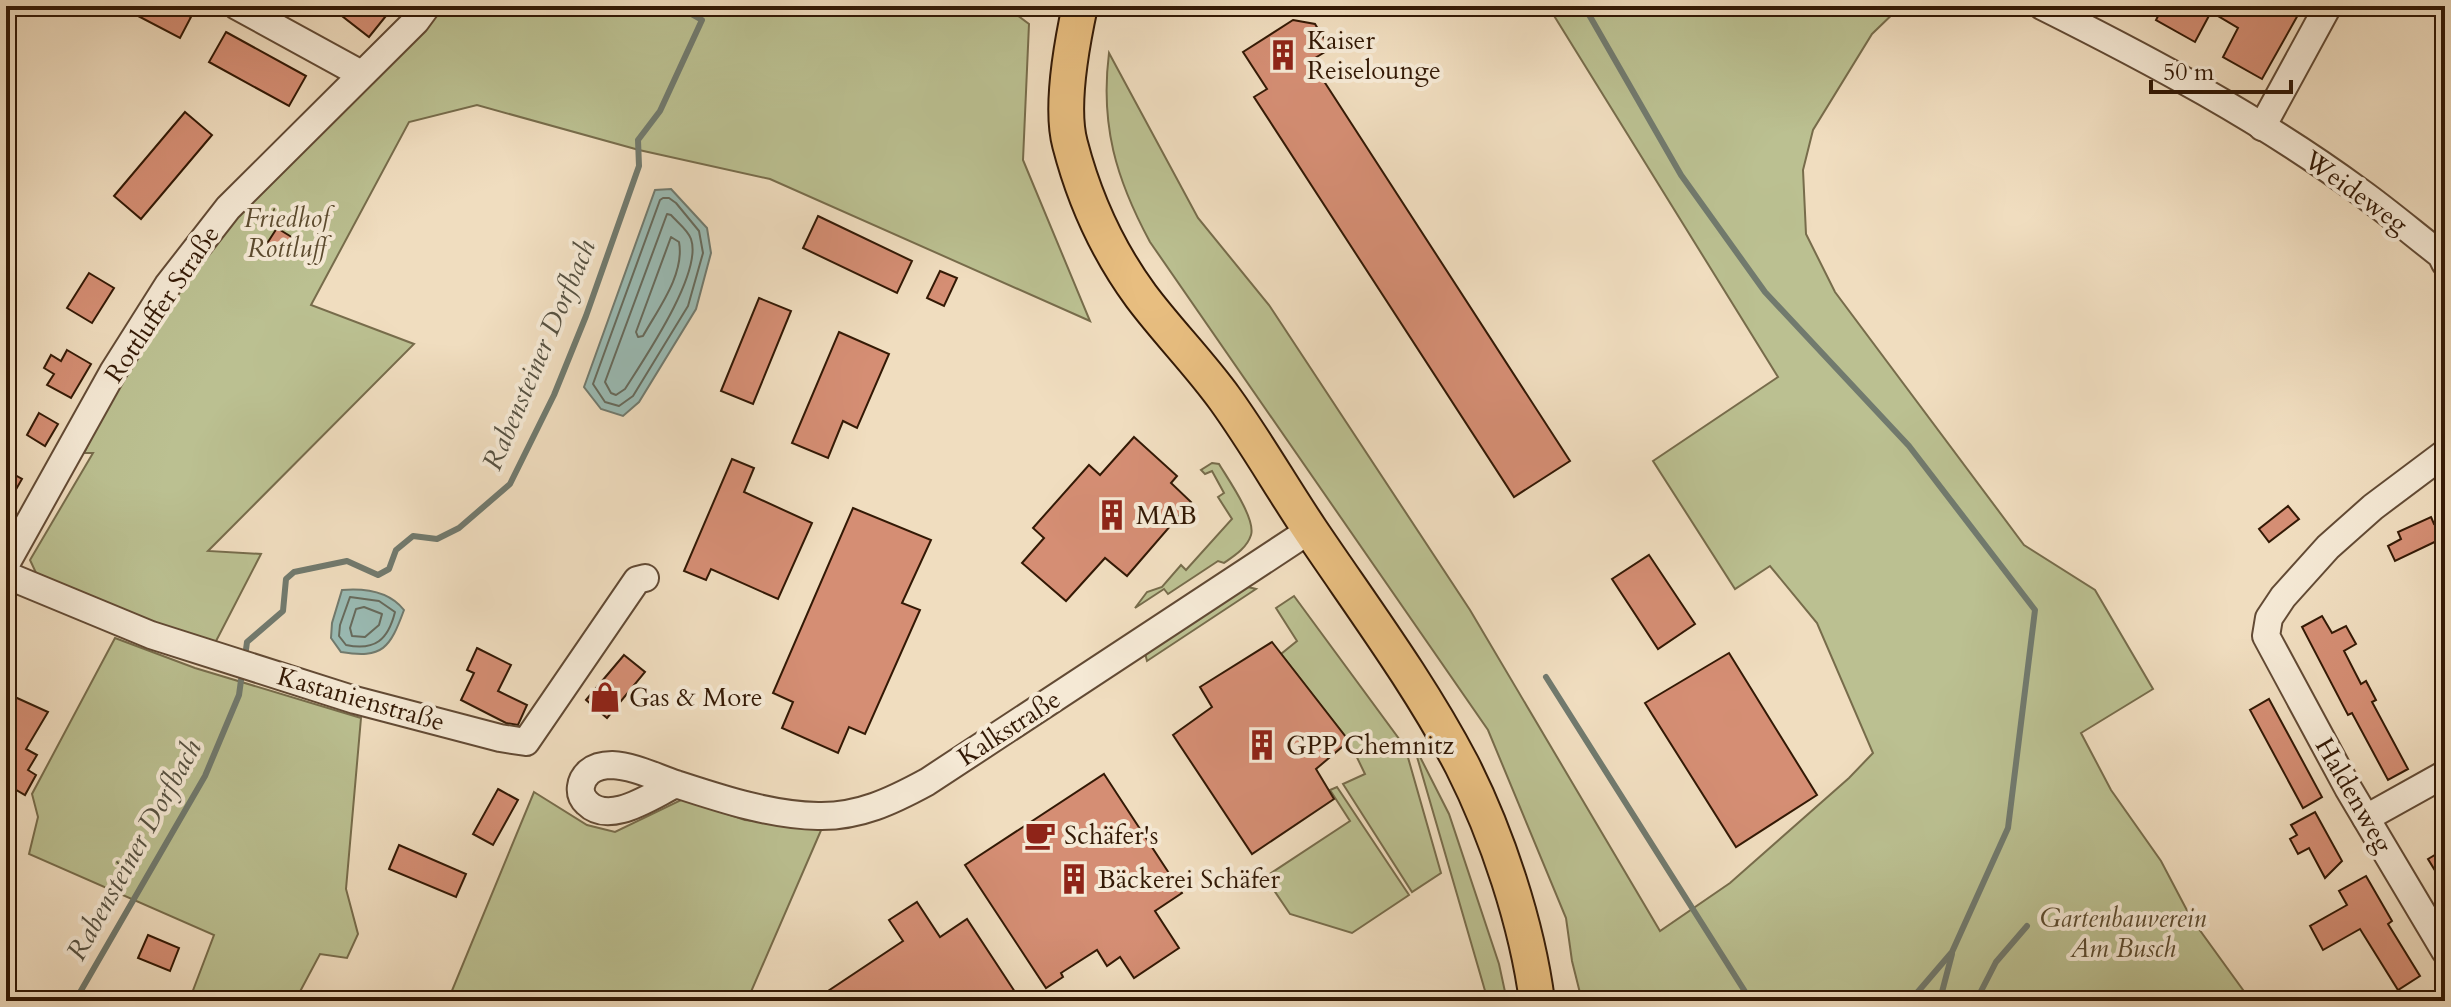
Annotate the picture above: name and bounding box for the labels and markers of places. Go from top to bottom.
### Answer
place label: Kaiser Reiselounge [1307,23,1441,88]
building icon: Kaiser Reiselounge [1266,38,1300,72]
building icon: MAB [1095,498,1129,532]
place label: MAB [1136,498,1197,533]
shop icon: Gas & More [588,680,622,714]
place label: Gas & More [629,680,763,715]
building icon: GPP Chemnitz [1245,728,1279,762]
place label: GPP Chemnitz [1286,728,1455,763]
cafe icon: Schäfer's [1023,818,1057,852]
place label: Schäfer's [1064,818,1158,853]
building icon: Bäckerei Schäfer [1057,862,1091,896]
place label: Bäckerei Schäfer [1098,862,1281,897]

